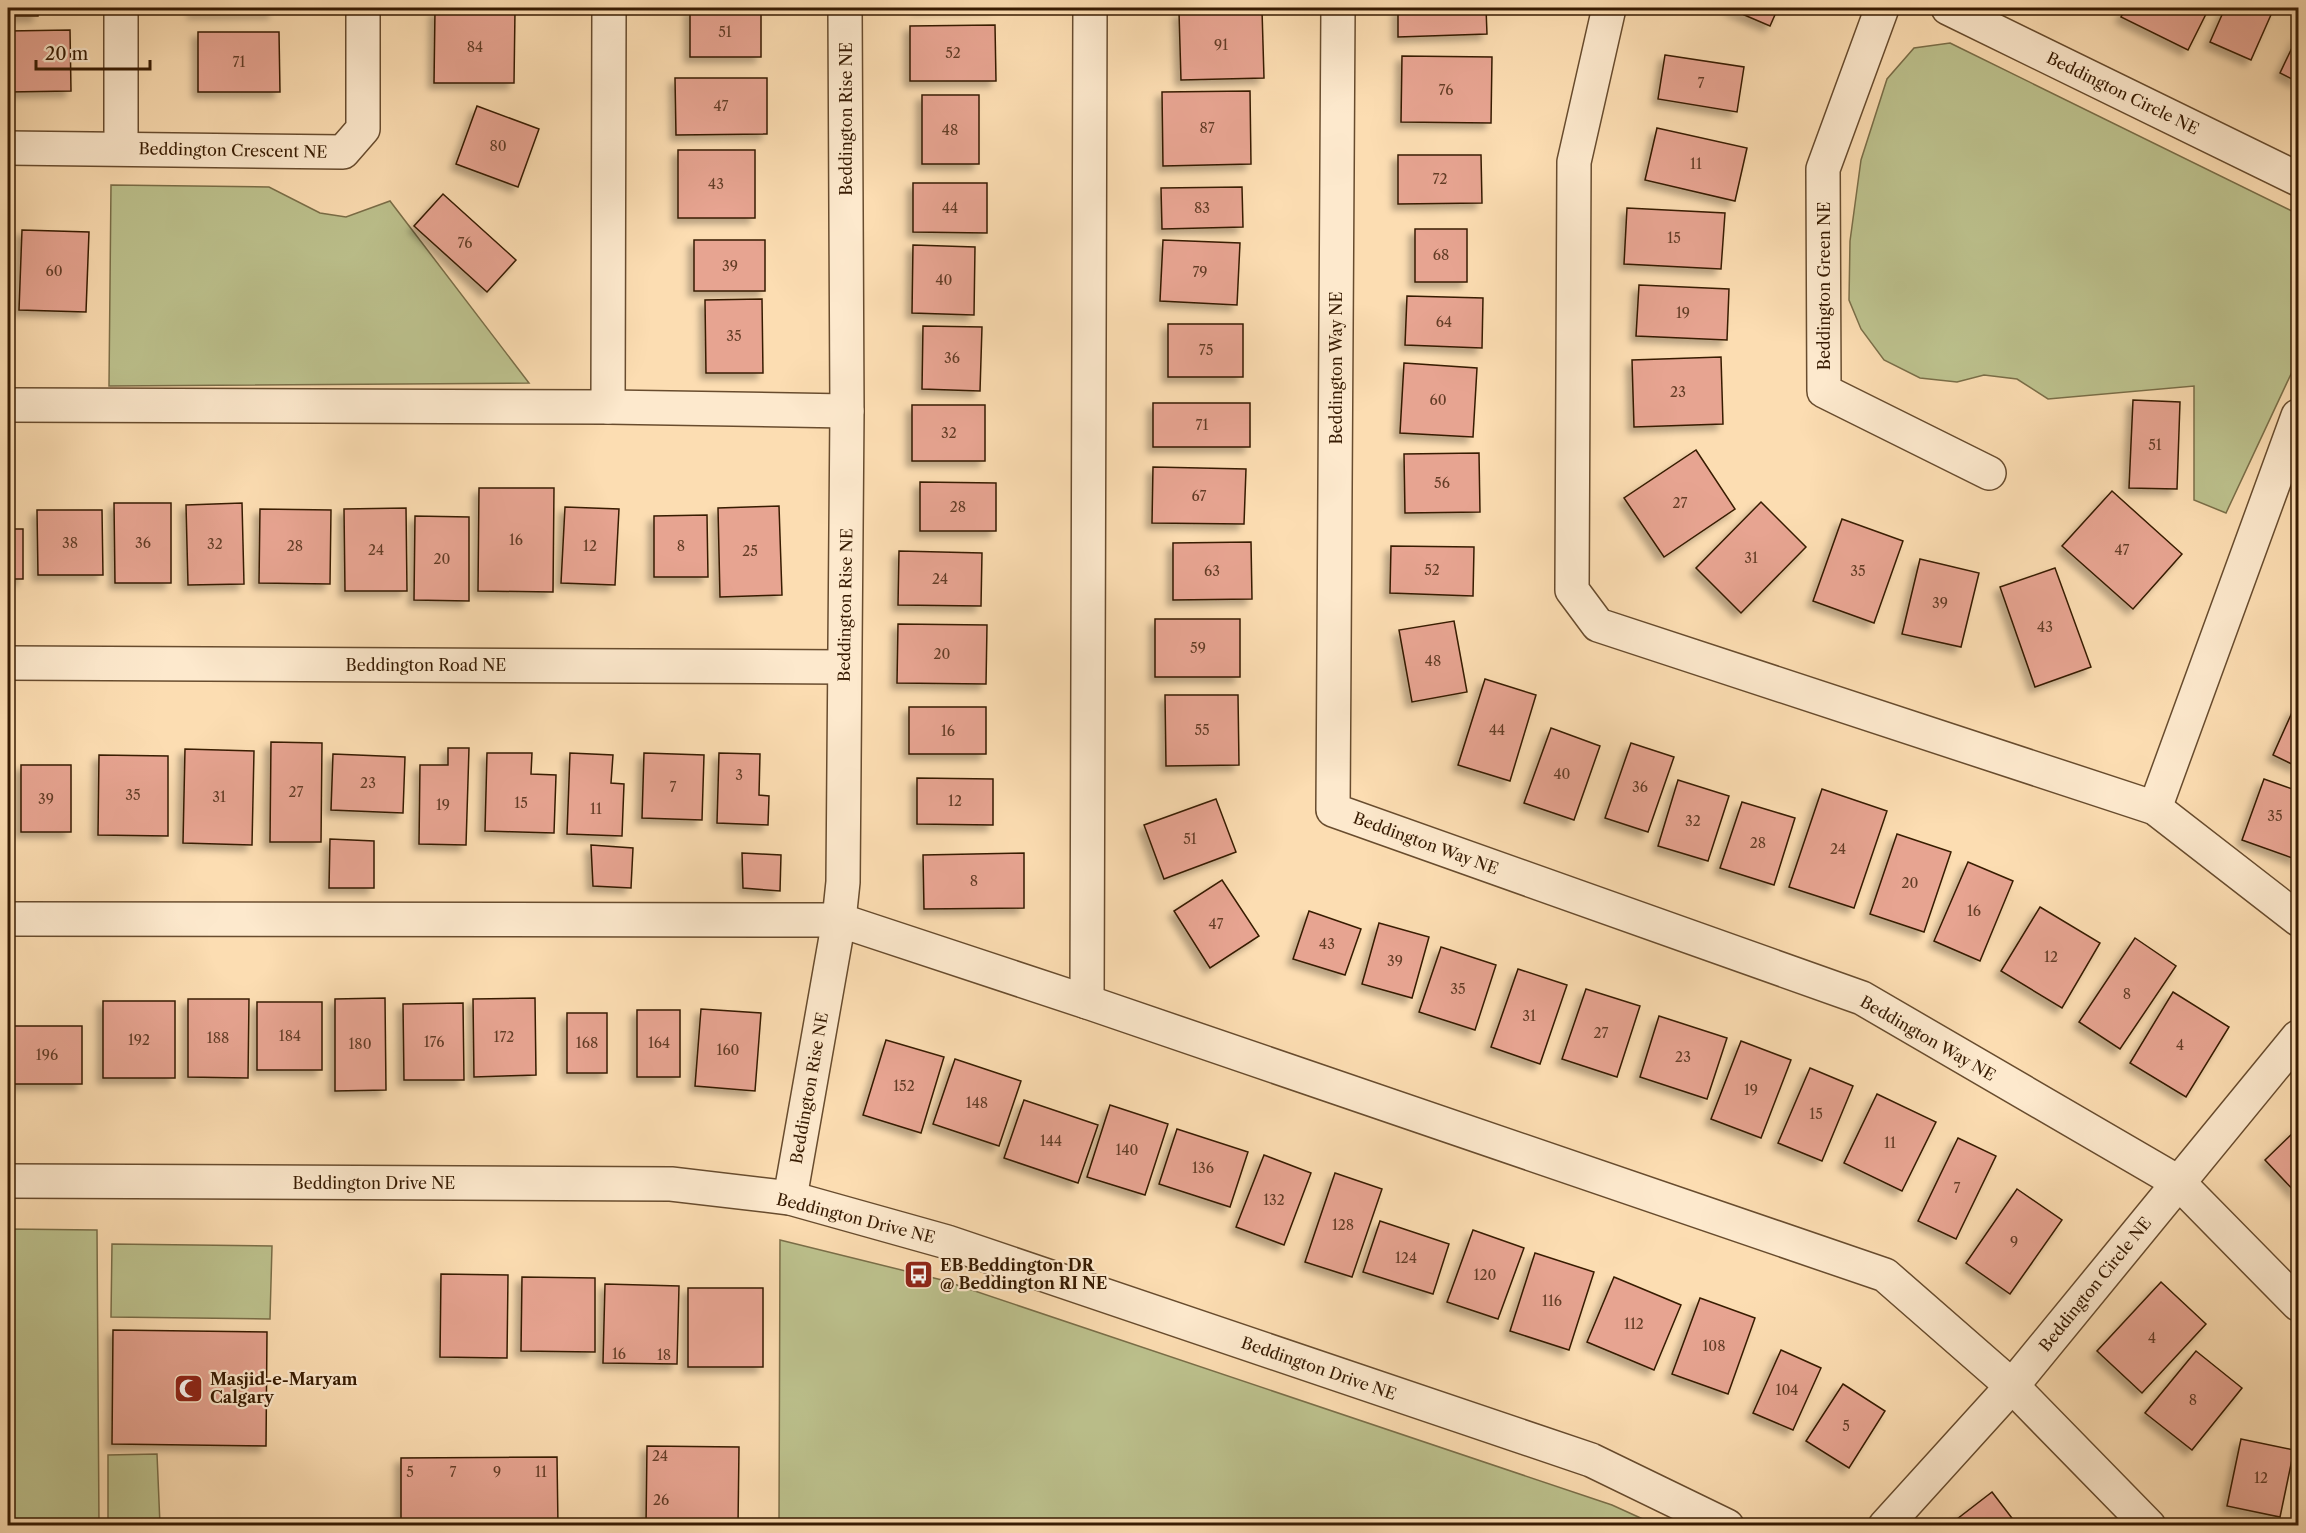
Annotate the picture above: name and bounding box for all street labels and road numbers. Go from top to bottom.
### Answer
street label: Beddington Rise NE [836,42,856,196]
street label: Beddington Circle NE [2044,47,2202,139]
street label: Beddington Crescent NE [138,138,328,162]
street label: Beddington Green NE [1814,202,1834,370]
street label: Beddington Way NE [1326,291,1346,445]
street label: Beddington Rise NE [834,528,856,682]
street label: Beddington Road NE [346,655,506,675]
street label: Beddington Way NE [1351,807,1501,879]
street label: Beddington Way NE [1857,991,1999,1085]
street label: Beddington Rise NE [786,1011,832,1165]
street label: Beddington Drive NE [293,1173,455,1193]
street label: Beddington Drive NE [775,1189,937,1247]
street label: Beddington Circle NE [2035,1213,2155,1355]
street label: Beddington Drive NE [1239,1332,1399,1404]

